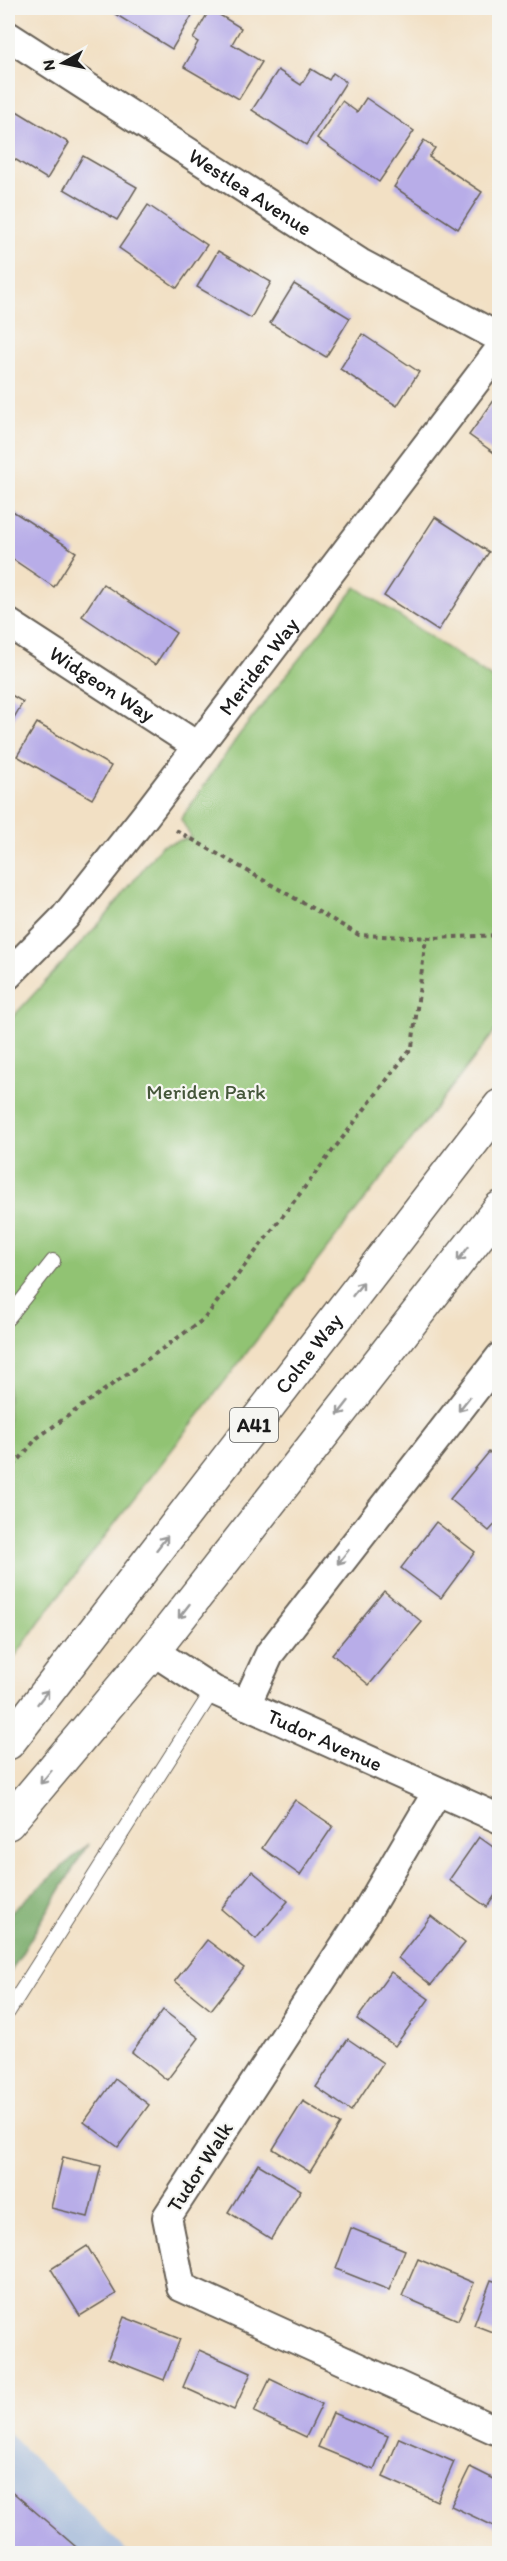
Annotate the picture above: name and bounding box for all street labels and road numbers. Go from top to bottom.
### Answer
street label: Westlea Avenue [184,143,317,241]
street label: Meriden Way [213,612,303,720]
street label: Widgeon Way [45,640,160,727]
street label: Colne Way [269,1308,347,1399]
road number: A41 [230,1408,278,1442]
street label: Tudor Avenue [263,1703,386,1776]
street label: Tudor Walk [161,2117,238,2216]

